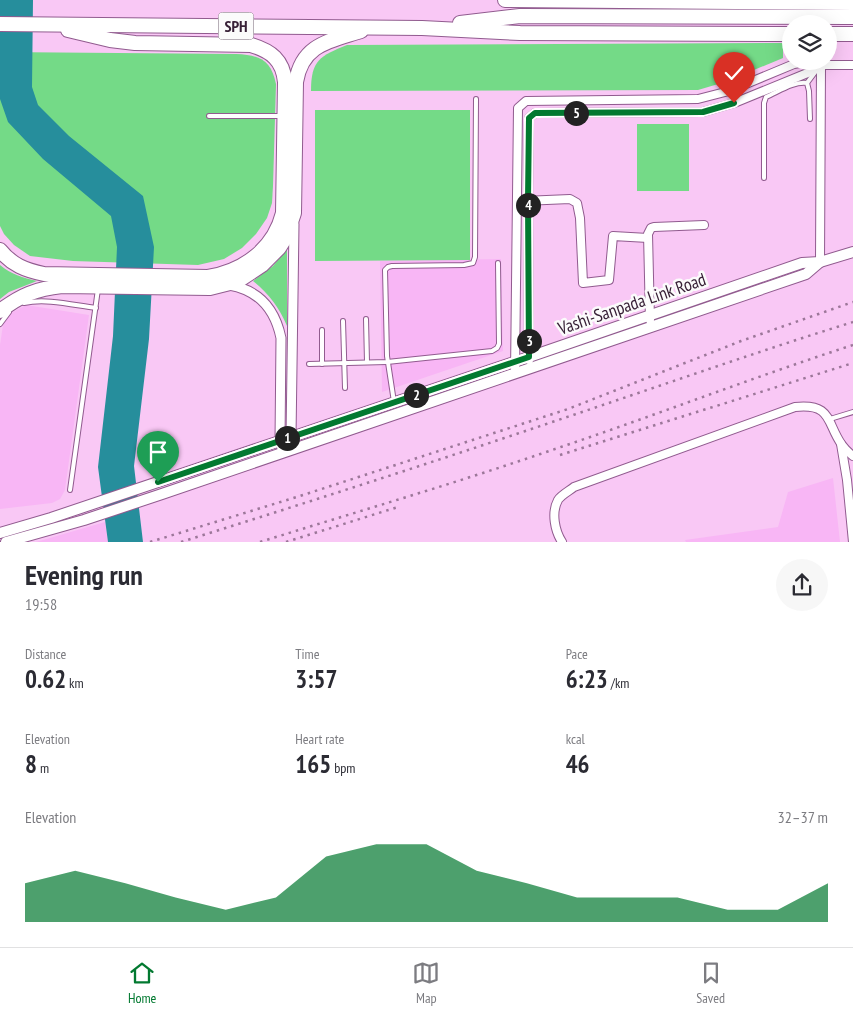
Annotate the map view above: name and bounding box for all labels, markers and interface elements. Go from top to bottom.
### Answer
road number: SPH [218,12,254,40]
map controls [782,15,837,70]
button: layers [782,15,837,70]
pin [713,52,755,103]
icon: check [720,59,748,87]
pin: 5 [564,100,588,126]
text: 5 [573,104,580,122]
pin: 4 [516,192,540,218]
text: 4 [525,196,532,214]
street label: Vashi-Sanpada Link Road [554,267,709,340]
pin: 3 [516,328,542,354]
text: 3 [526,332,533,350]
pin: 2 [404,382,428,408]
text: 2 [413,386,420,404]
pin: 1 [274,426,300,450]
text: 1 [284,429,291,447]
pin [137,431,179,482]
icon: arrive [144,438,172,466]
text: Evening run [25,556,143,593]
button: share [776,559,828,611]
text: 19:58 [25,594,57,614]
text: Distance [25,645,66,663]
text: Time [295,645,320,663]
text: Pace [566,645,588,663]
text: 0.62 [25,663,66,695]
text: 3:57 [295,663,337,695]
text: 6:23 [566,663,608,695]
text: km [66,674,84,692]
text: /km [608,674,629,692]
text: Elevation [25,730,70,748]
text: Heart rate [295,730,344,748]
text: kcal [566,730,585,748]
text: 8 [25,748,37,780]
text: 165 [295,748,331,780]
text: 46 [566,748,590,780]
text: m [37,759,49,777]
text: bpm [331,759,355,777]
text: Elevation [25,807,76,827]
text: 32–37 m [778,807,828,827]
tab: Home [128,959,156,1007]
tab: Map [412,959,440,1007]
tab: Saved [696,959,725,1007]

